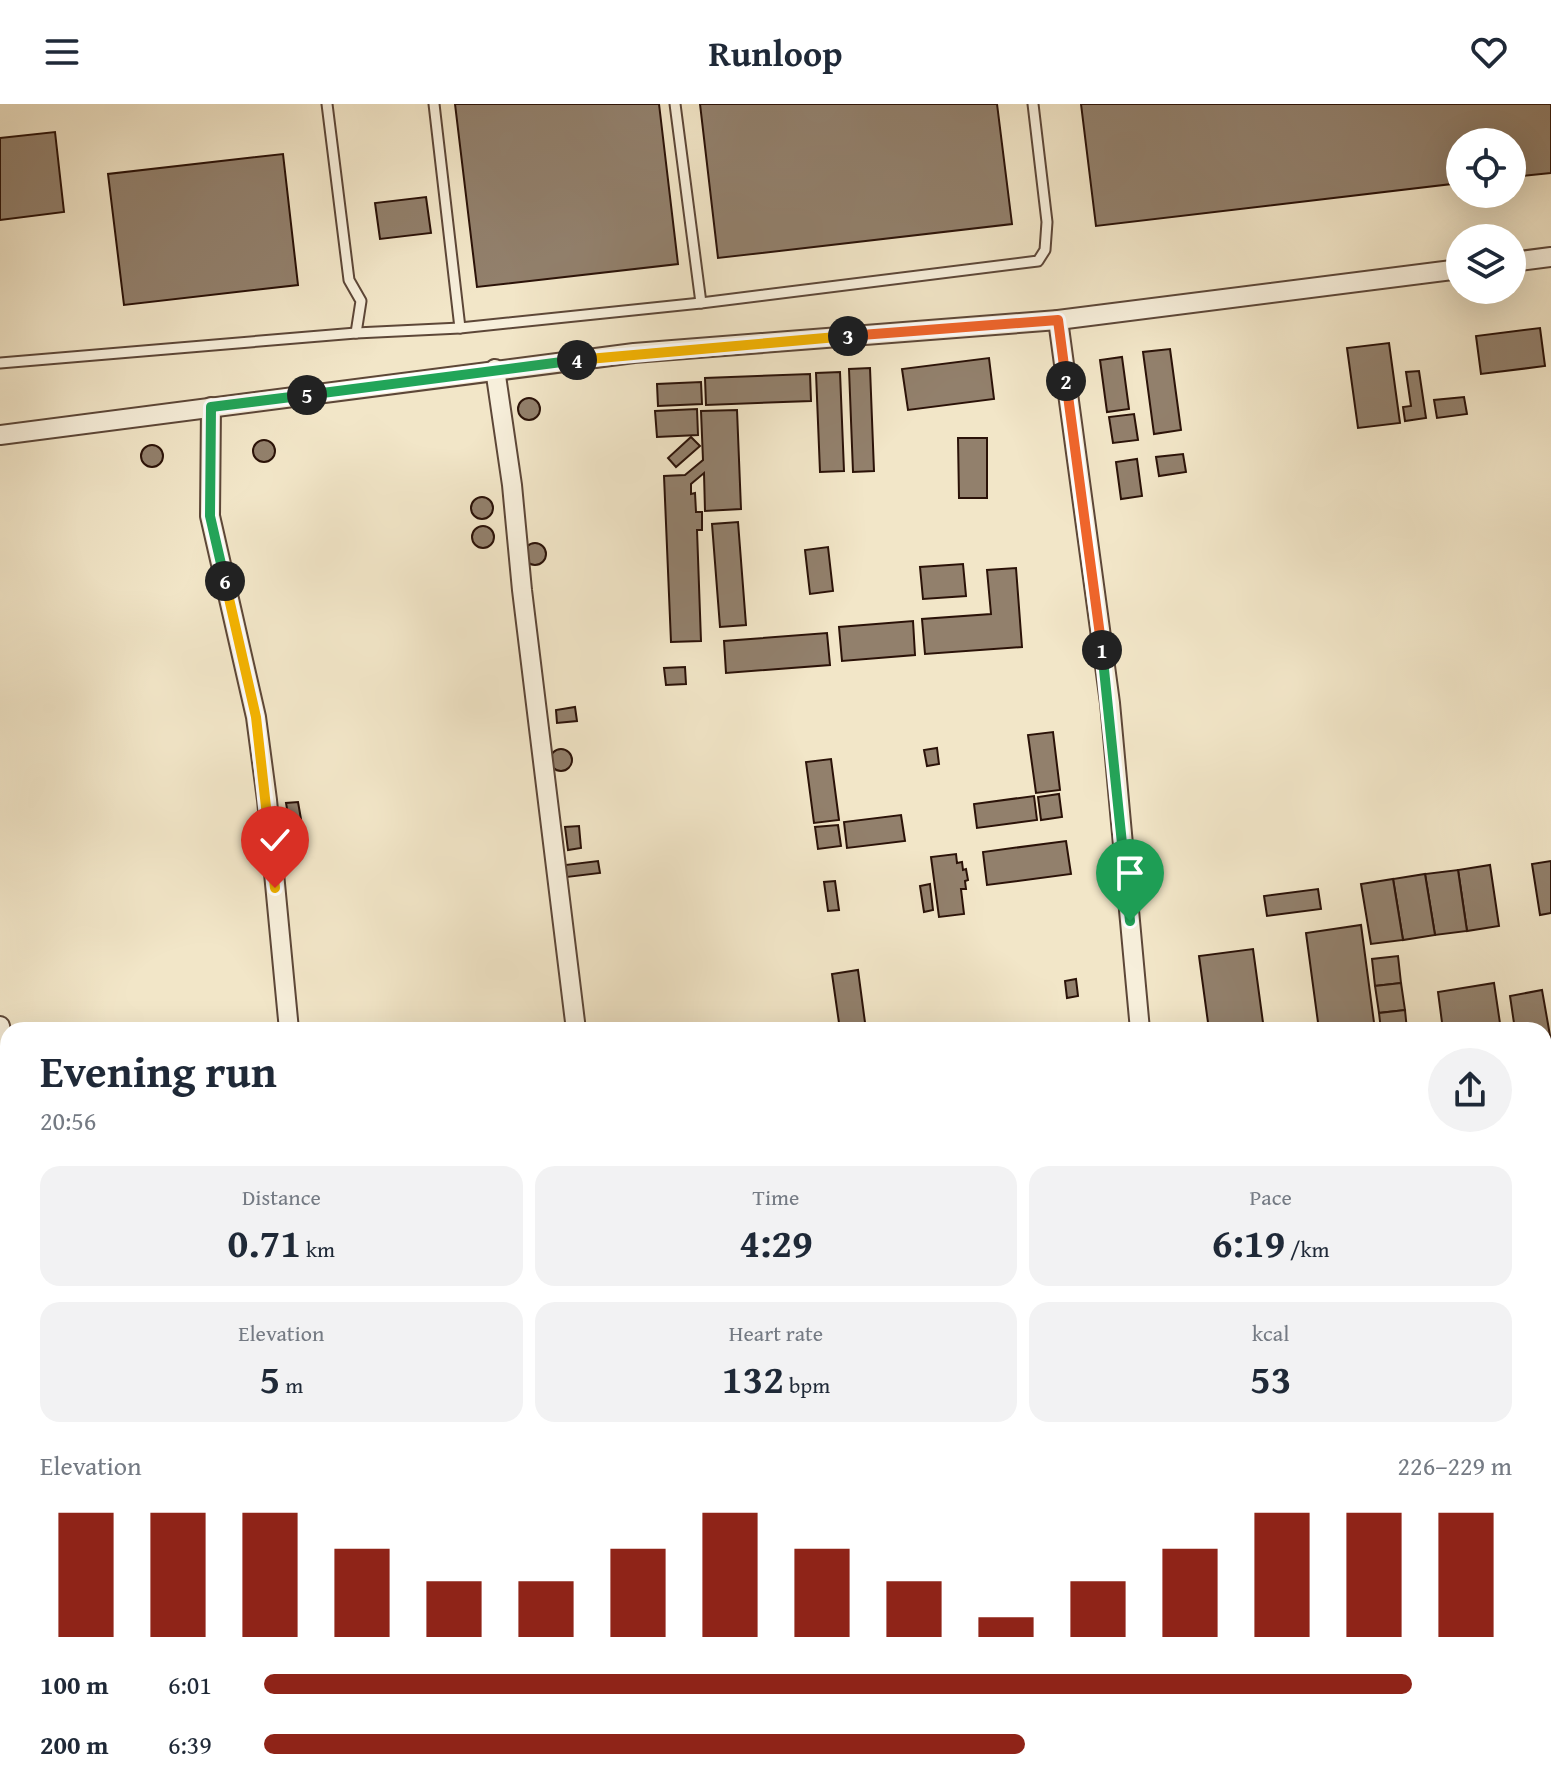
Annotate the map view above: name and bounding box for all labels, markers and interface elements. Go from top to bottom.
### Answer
text: Runloop [708,26,843,79]
icon: menu [40,30,84,74]
icon: heart [1467,30,1511,74]
map controls [1446,128,1526,304]
button: locate [1446,128,1526,208]
button: layers [1446,224,1526,304]
pin: 3 [828,316,868,356]
text: 3 [842,320,854,352]
pin: 4 [557,340,597,380]
text: 4 [571,344,583,376]
pin: 2 [1046,361,1086,401]
text: 2 [1060,365,1072,397]
pin: 5 [287,375,327,415]
text: 5 [301,379,313,411]
pin: 6 [205,561,245,601]
text: 6 [219,565,231,597]
pin: 1 [1082,630,1122,670]
text: 1 [1096,634,1108,666]
pin [241,806,309,888]
icon: check [253,818,297,862]
pin [1096,839,1164,921]
icon: arrive [1108,851,1152,895]
text: Evening run [40,1039,277,1103]
button: share [1428,1048,1512,1132]
text: 20:56 [40,1101,96,1140]
text: Distance [242,1181,321,1213]
text: Time [753,1181,799,1213]
text: Pace [1250,1181,1292,1213]
text: 0.71 [228,1213,301,1272]
text: 4:29 [739,1213,813,1272]
text: 6:19 [1212,1213,1285,1272]
text: km [301,1233,335,1265]
text: /km [1285,1233,1330,1265]
text: Elevation [238,1317,324,1349]
text: Heart rate [729,1317,823,1349]
text: kcal [1252,1317,1289,1349]
text: 5 [260,1349,280,1408]
text: 132 [722,1349,784,1408]
text: 53 [1250,1349,1291,1408]
text: m [280,1369,303,1401]
text: bpm [784,1369,830,1401]
text: Elevation [40,1446,142,1485]
text: 226–229 m [1398,1446,1512,1485]
text: 100 m [40,1665,108,1704]
text: 6:01 [168,1665,212,1704]
text: 200 m [40,1725,108,1764]
text: 6:39 [168,1725,212,1764]

